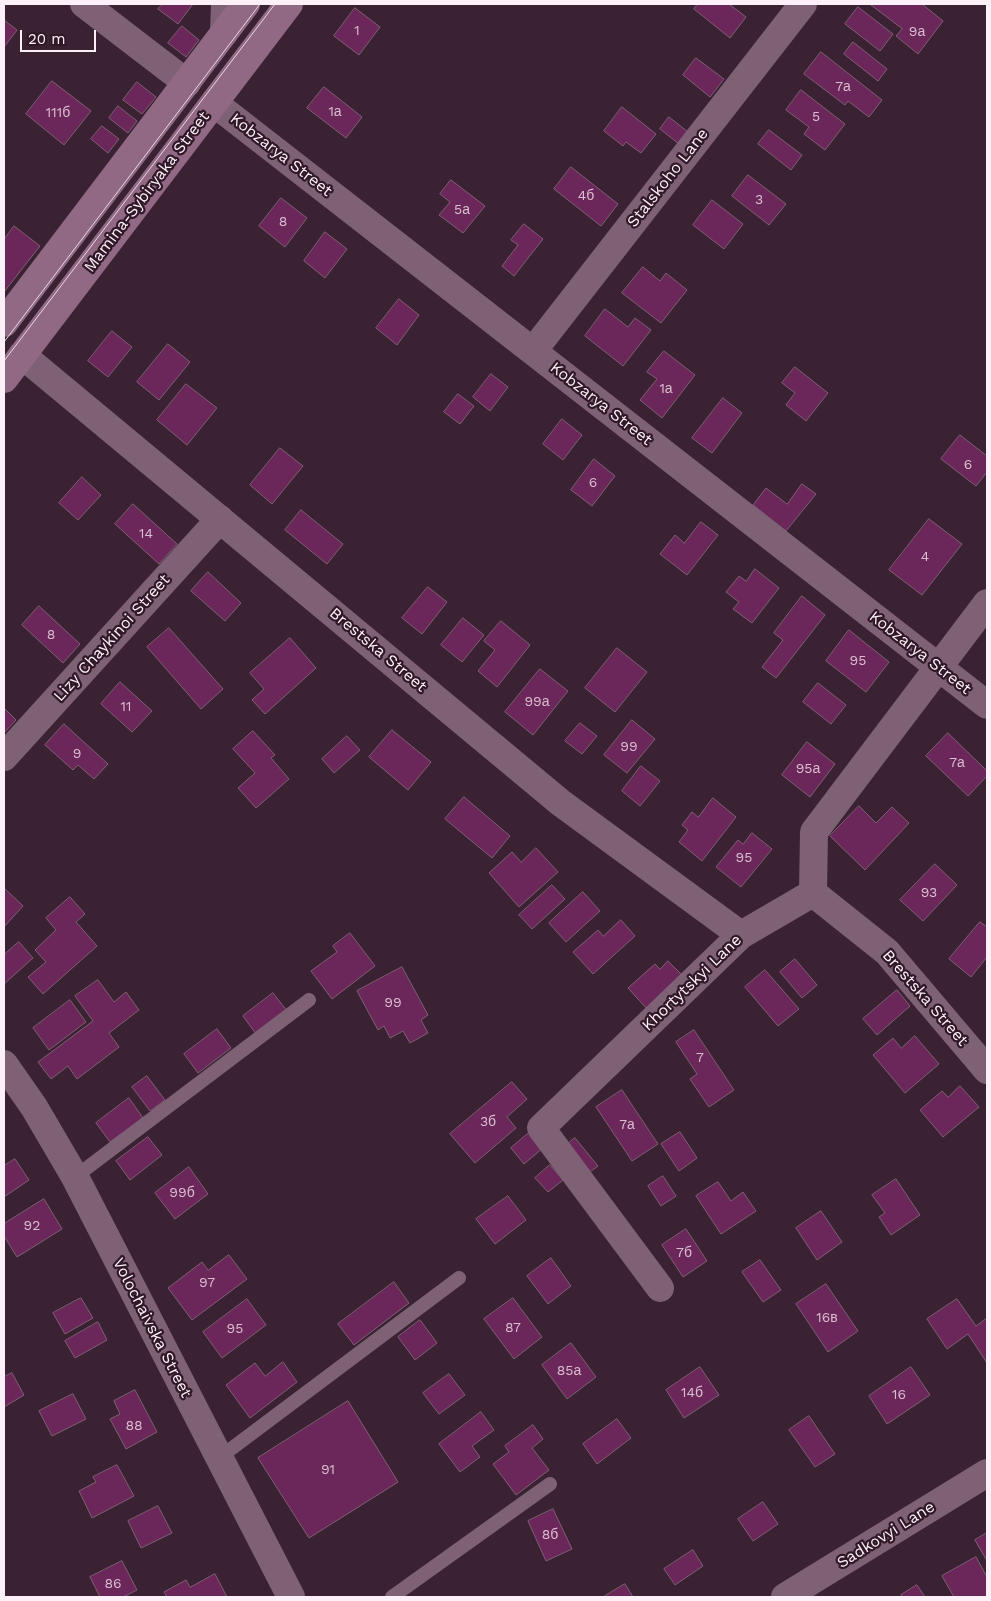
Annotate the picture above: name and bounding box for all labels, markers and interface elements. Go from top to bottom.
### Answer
scale bar [22,20,99,52]
house number: 1 [354,23,360,39]
house number: 9а [909,24,925,40]
text: 20 m [28,30,66,48]
house number: 7а [835,79,851,95]
house number: 1а [328,104,342,120]
house number: 111б [46,105,70,121]
street label: Mamina-Sybiryaka Street [80,108,214,276]
street label: Kobzarya Street [226,109,336,201]
house number: 5 [812,109,820,125]
street label: Stalskoho Lane [623,125,713,231]
house number: 4б [578,188,594,204]
house number: 3 [755,192,763,208]
house number: 5а [454,202,470,218]
house number: 8 [279,214,287,230]
street label: Kobzarya Street [546,358,656,450]
house number: 1а [659,381,673,397]
house number: 6 [964,457,972,473]
house number: 6 [589,475,597,491]
house number: 14 [139,526,153,542]
house number: 4 [921,549,929,565]
street label: Lizy Chaykinoi Street [50,570,174,706]
street label: Brestska Street [325,604,431,696]
street label: Kobzarya Street [865,607,975,699]
house number: 8 [47,627,55,643]
house number: 95 [850,653,866,669]
house number: 99а [524,694,550,710]
house number: 11 [121,699,131,715]
house number: 99 [620,739,638,755]
house number: 9 [73,746,81,762]
house number: 7а [949,755,965,771]
house number: 95а [796,761,820,777]
house number: 95 [736,850,752,866]
house number: 93 [921,885,937,901]
street label: Khortytskyi Lane [638,931,746,1035]
street label: Brestska Street [878,946,972,1050]
house number: 99 [384,995,402,1011]
house number: 7 [696,1050,704,1066]
house number: 3б [480,1114,496,1130]
house number: 7а [619,1117,635,1133]
house number: 99б [169,1185,195,1201]
house number: 92 [24,1218,40,1234]
house number: 7б [676,1245,692,1261]
street label: Volochaivska Street [108,1255,196,1401]
house number: 97 [199,1275,215,1291]
house number: 16в [816,1310,838,1326]
house number: 87 [505,1320,521,1336]
house number: 95 [227,1321,243,1337]
house number: 85а [557,1363,581,1379]
house number: 14б [681,1385,703,1401]
house number: 16 [892,1387,906,1403]
house number: 88 [125,1418,143,1434]
house number: 91 [321,1462,335,1478]
street label: Sadkovyi Lane [834,1497,938,1573]
house number: 8б [542,1527,558,1543]
house number: 86 [104,1576,122,1592]

